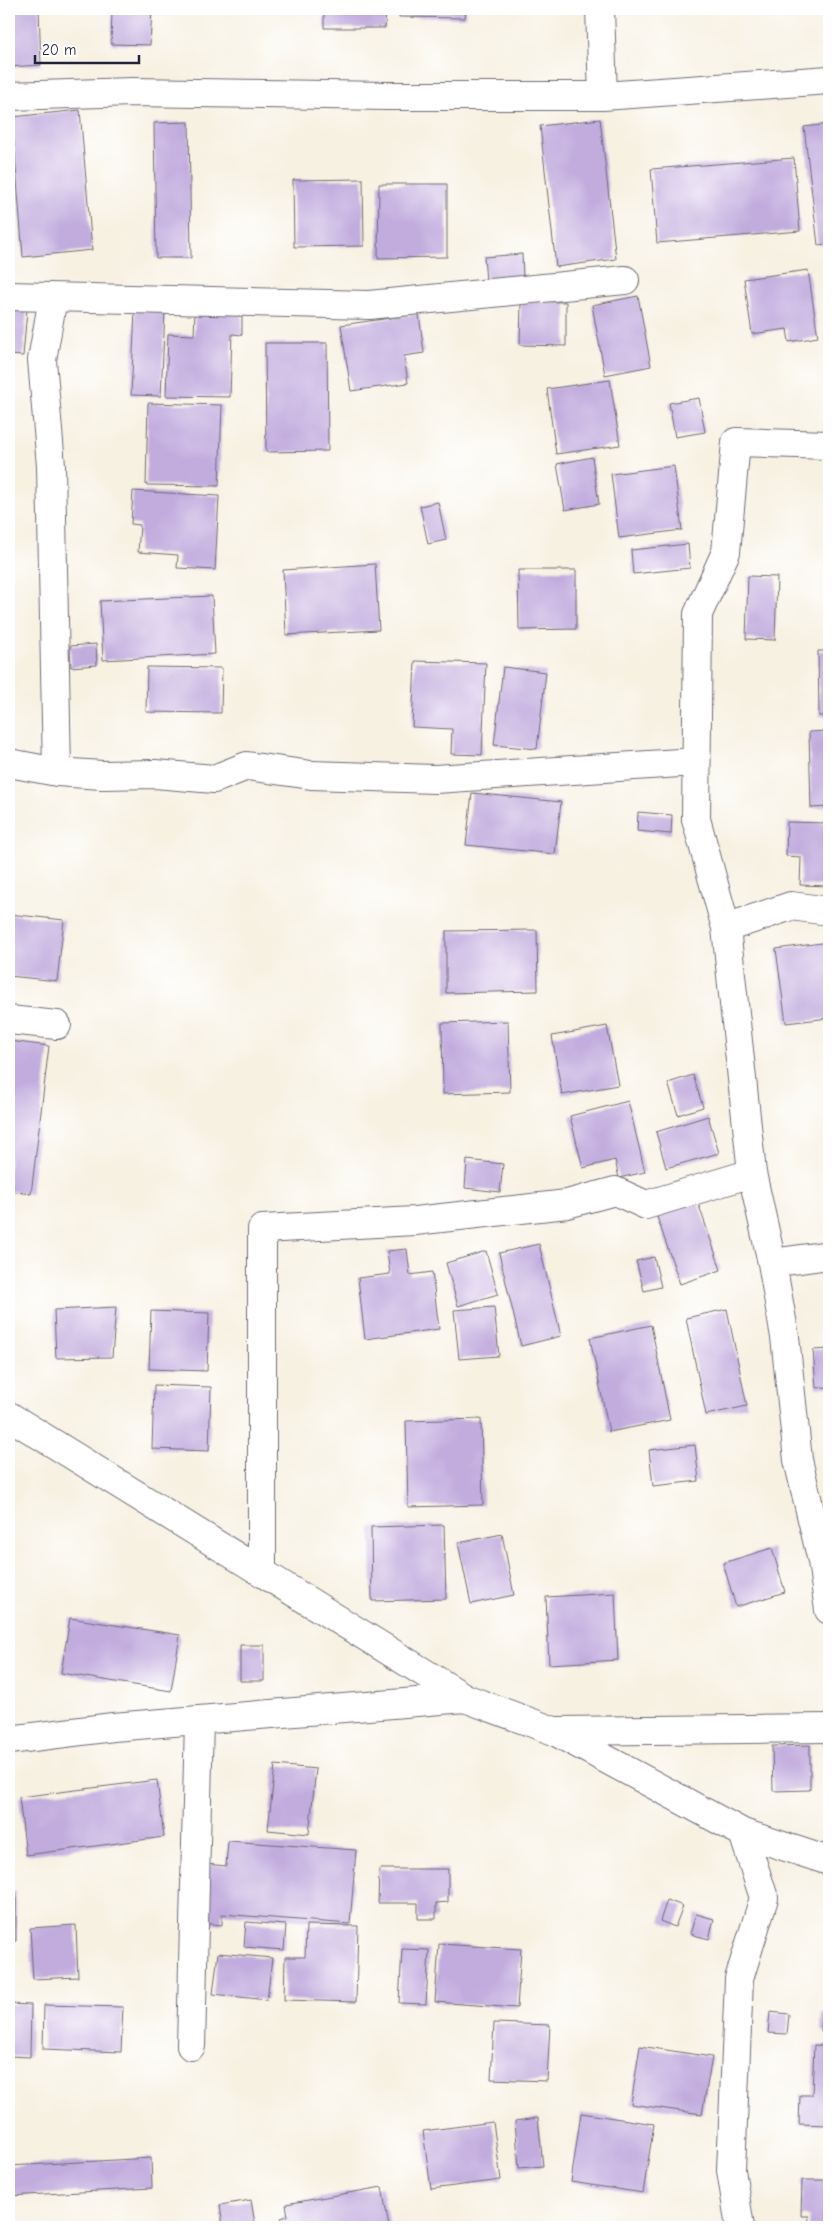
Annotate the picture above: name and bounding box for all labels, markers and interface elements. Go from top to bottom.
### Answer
scale bar [35,32,139,64]
text: 20 m [42,41,76,59]

